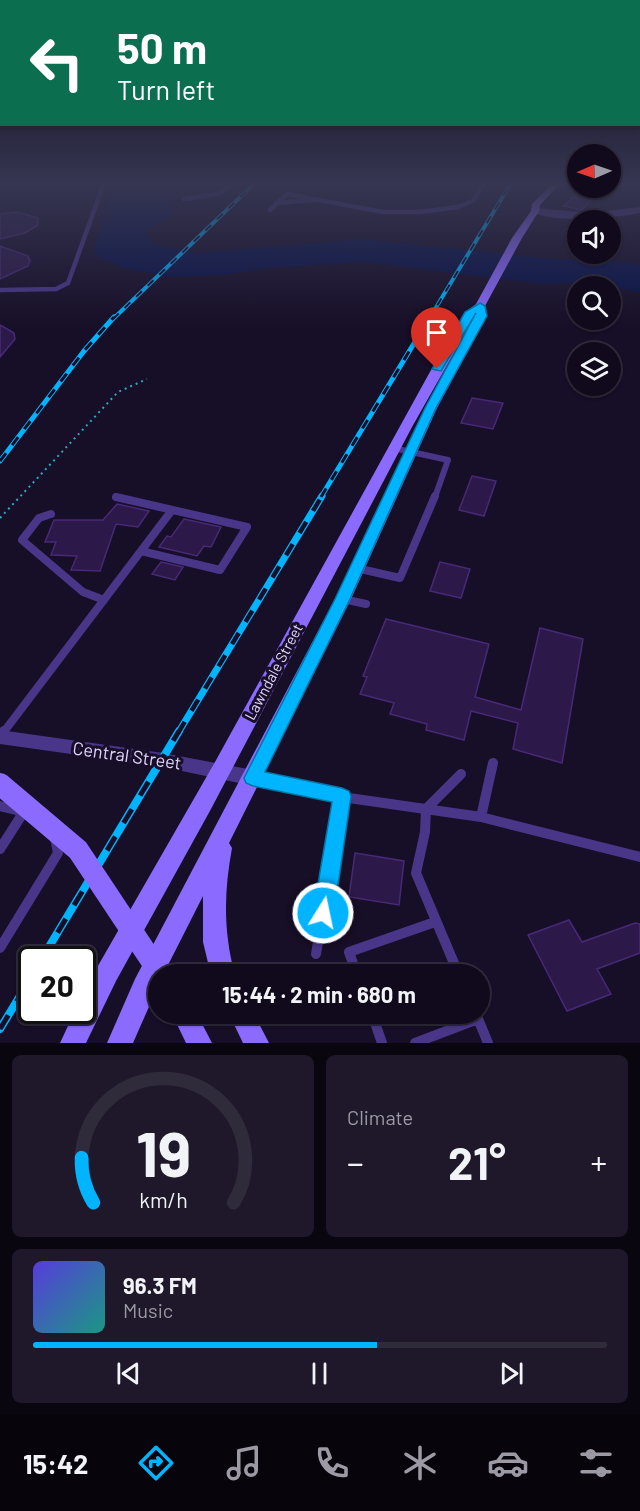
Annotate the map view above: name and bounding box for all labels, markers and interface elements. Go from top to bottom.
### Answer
text: 50 m [117,22,207,72]
icon: left [18,24,96,102]
text: Turn left [117,73,215,105]
north arrow [567,144,621,198]
map controls [567,144,621,396]
button: sound [567,210,621,264]
button: search [567,276,621,330]
pin [411,307,462,369]
icon: arrive [420,316,453,349]
button: layers [567,342,621,396]
street label: Lawndale Street [240,620,306,723]
street label: Central Street [71,737,183,774]
position arrow [291,881,355,945]
speed limit sign: 20 [18,946,96,1024]
text: 15:44 · 2 min · 680 m [222,981,416,1007]
text: Climate [347,1105,413,1129]
text: 19 [135,1115,191,1189]
text: 21° [448,1135,506,1189]
text: − [347,1142,364,1182]
text: + [591,1142,607,1182]
text: km/h [139,1187,187,1212]
text: 96.3 FM [123,1272,197,1298]
text: Music [123,1298,173,1322]
icon: previous [112,1357,145,1390]
icon: pause [303,1357,336,1390]
icon: next [495,1357,528,1390]
icon: directions [135,1442,177,1484]
icon: music [223,1442,265,1484]
icon: phone [311,1442,353,1484]
icon: climate [399,1442,441,1484]
icon: car [487,1442,529,1484]
icon: filters [575,1442,617,1484]
text: 15:42 [23,1447,88,1479]

